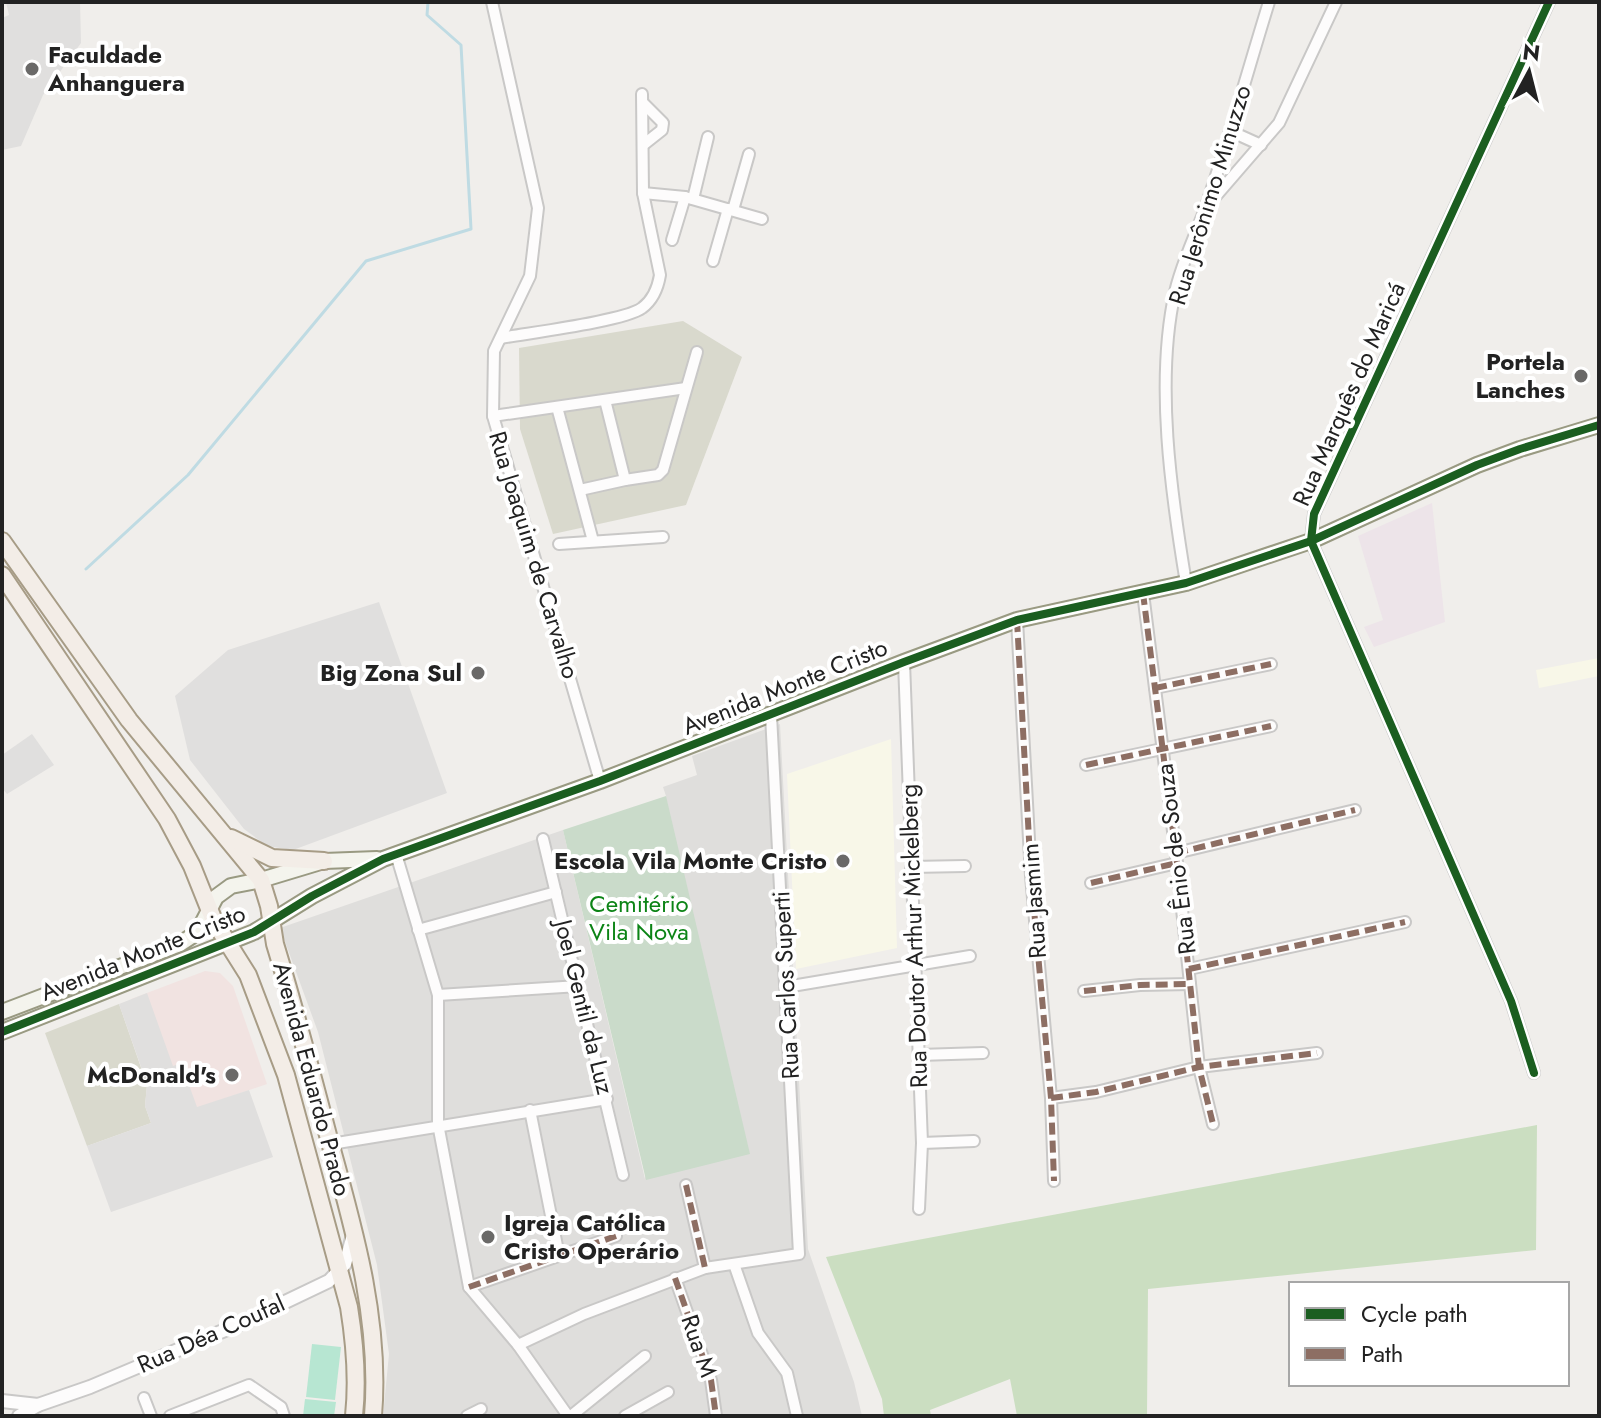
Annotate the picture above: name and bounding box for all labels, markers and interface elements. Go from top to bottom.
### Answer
north arrow [1489,32,1569,112]
text: N [1521,35,1542,69]
place label: Faculdade Anhanguera [47,37,185,100]
marker: Faculdade Anhanguera [23,60,41,78]
street label: Rua Jerônimo Minuzzo [1159,81,1260,309]
street label: Rua Marquês do Maricá [1283,276,1414,511]
place label: Portela Lanches [1475,344,1565,407]
marker: Portela Lanches [1572,367,1590,385]
street label: Rua Joaquim de Carvalho [480,427,589,683]
street label: Avenida Monte Cristo [677,629,893,744]
place label: Big Zona Sul [320,655,462,690]
marker: Big Zona Sul [469,664,487,682]
street label: Rua Ênio de Souza [1146,762,1205,956]
street label: Rua Doutor Arthur Mickelberg [891,783,936,1089]
street label: Rua Jasmim [1012,842,1055,960]
place label: Escola Vila Monte Cristo [554,843,827,878]
marker: Escola Vila Monte Cristo [834,852,852,870]
park label: Cemitério Vila Nova [589,886,689,949]
street label: Rua Carlos Superti [763,890,808,1080]
street label: Avenida Monte Cristo [35,895,251,1010]
street label: Joel Gentil da Luz [545,913,623,1098]
street label: Avenida Eduardo Prado [264,958,361,1200]
place label: McDonald's [87,1057,216,1092]
marker: McDonald's [223,1066,241,1084]
place label: Igreja Católica Cristo Operário [504,1205,679,1268]
marker: Igreja Católica Cristo Operário [479,1228,497,1246]
legend [1289,1282,1569,1386]
street label: Rua Déa Coufal [131,1285,290,1382]
text: Cycle path [1361,1296,1468,1331]
street label: Rua M [672,1310,726,1382]
text: Path [1361,1336,1403,1371]

